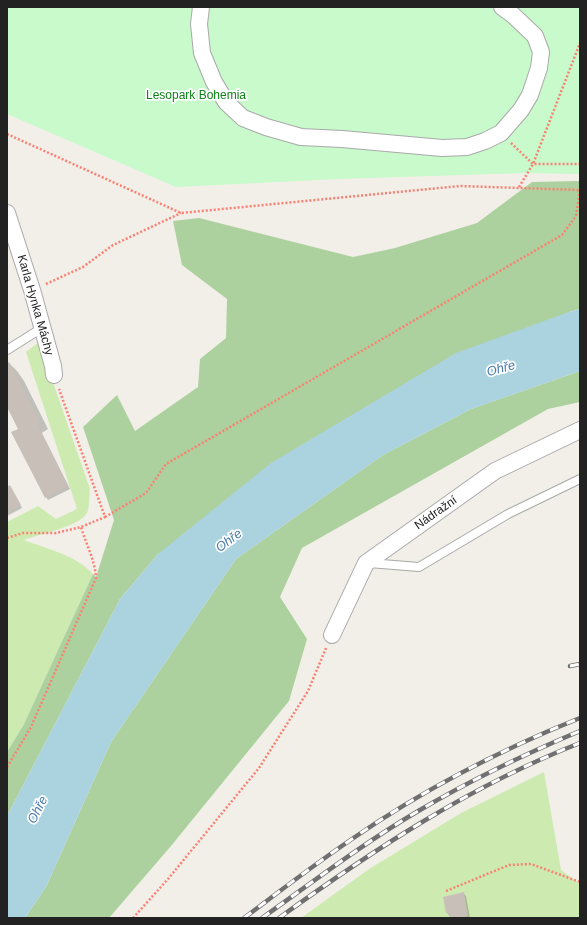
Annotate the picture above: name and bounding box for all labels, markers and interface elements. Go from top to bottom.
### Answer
park label: Lesopark Bohemia [146,89,246,103]
street label: Karla Hynka Máchy [14,253,56,357]
water label: Ohře [485,358,517,380]
street label: Nádražní [412,493,460,533]
water label: Ohře [213,526,245,556]
water label: Ohře [24,794,52,826]

